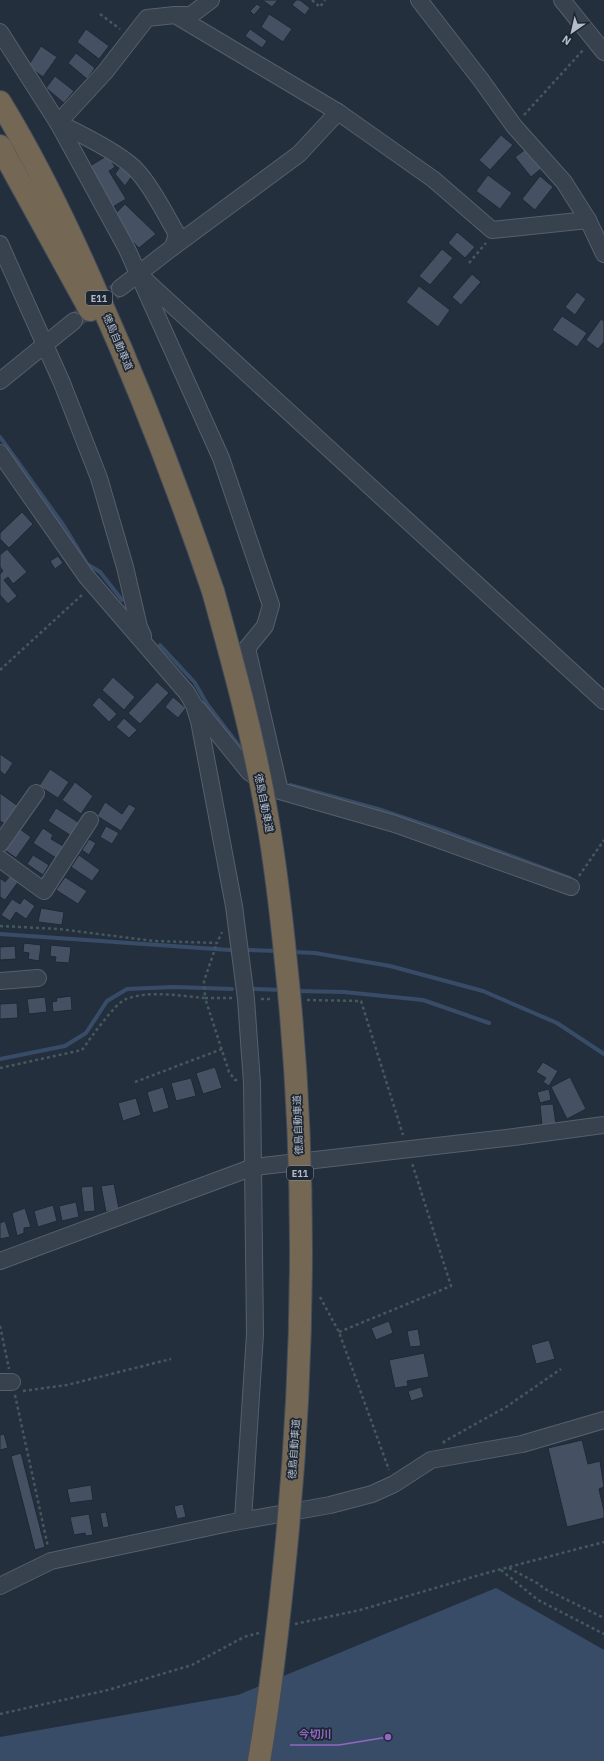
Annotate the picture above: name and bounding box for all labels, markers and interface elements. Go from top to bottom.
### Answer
north arrow [552,12,592,52]
text: N [559,32,574,48]
road number: E11 [86,291,112,305]
street label: 徳島自動車道 [100,312,136,372]
street label: 徳島自動車道 [252,772,276,834]
street label: 徳島自動車道 [290,1095,306,1155]
road number: E11 [287,1166,313,1180]
street label: 徳島自動車道 [285,1419,303,1479]
callout: 今切川 [290,1722,339,1745]
text: 今切川 [299,1727,332,1741]

